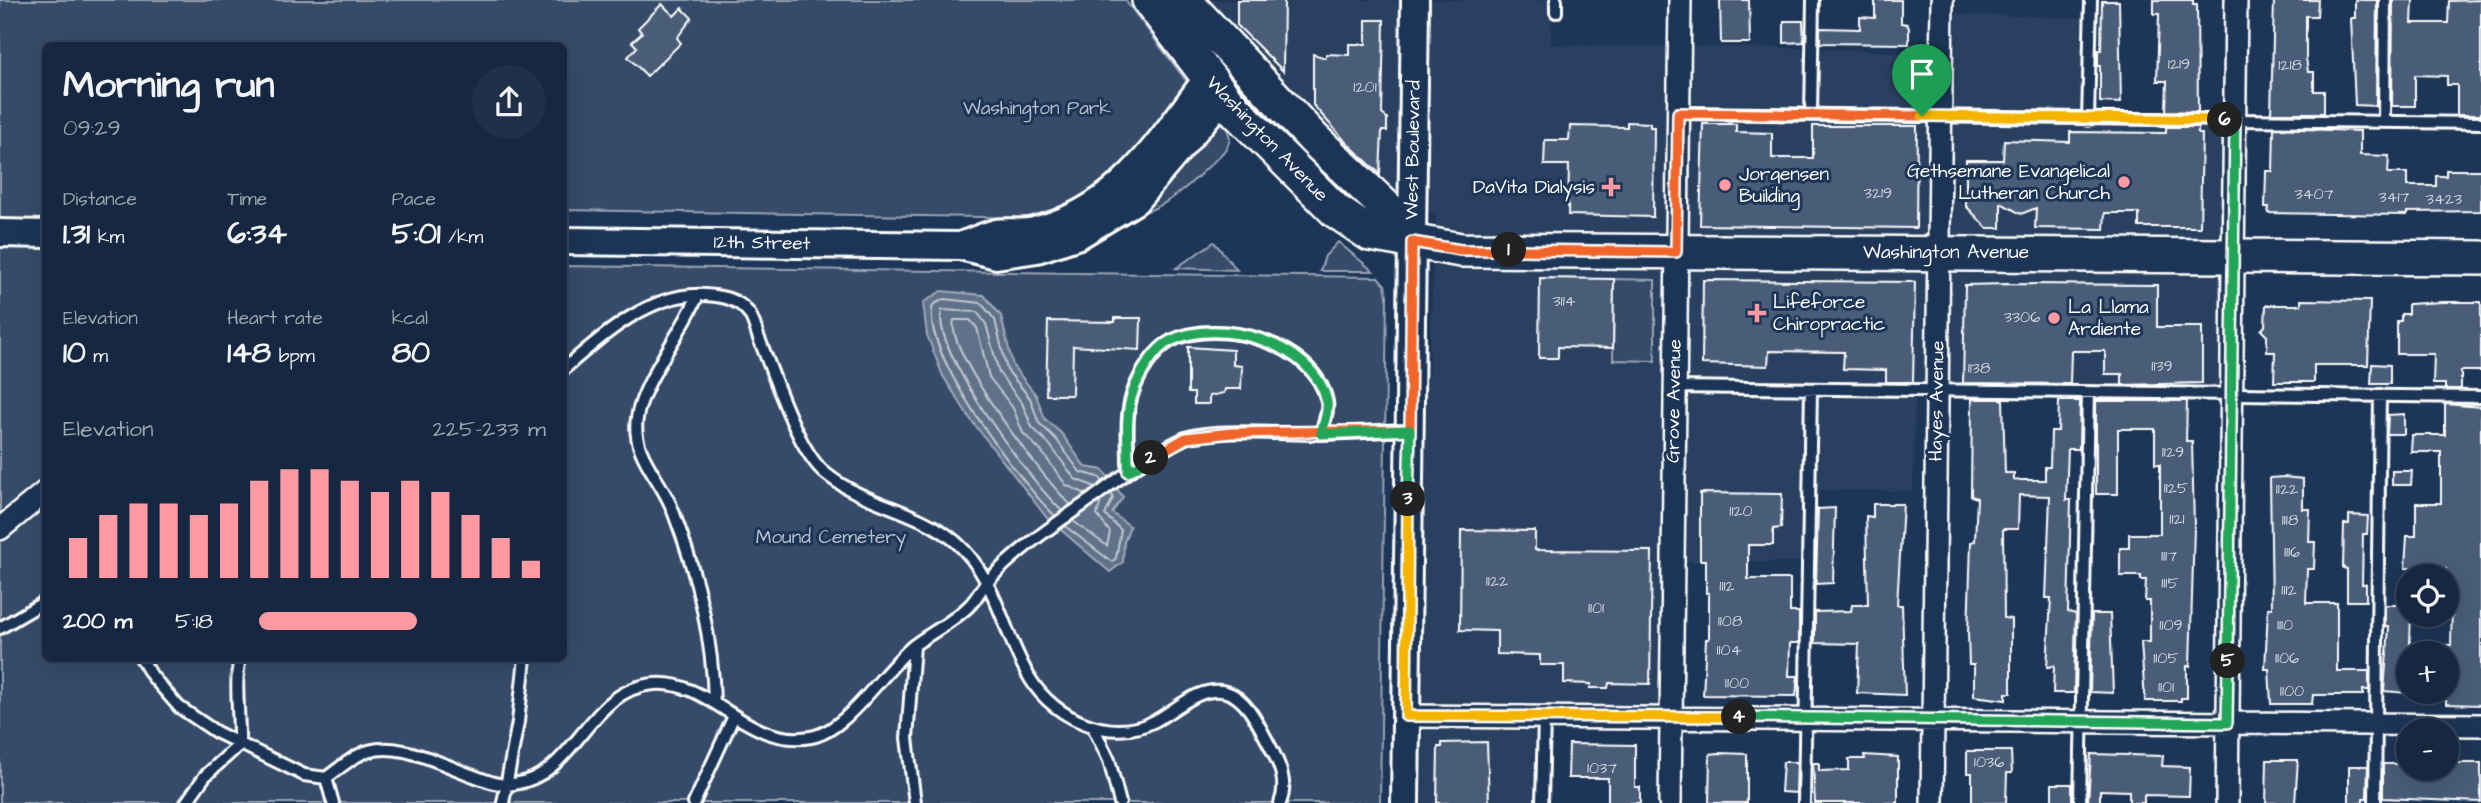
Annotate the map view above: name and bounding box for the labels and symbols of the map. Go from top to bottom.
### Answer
pin [1892,44,1952,116]
house number: 1219 [2168,53,2190,75]
house number: 1218 [2278,54,2302,76]
street label: Washington Avenue [1199,70,1334,209]
house number: 1201 [1353,76,1377,98]
street label: West Boulevard [1398,80,1428,220]
park label: Washington Park [963,95,1111,123]
pin: 6 [2208,102,2242,138]
place label: Gethsemane Evangelical Lutheran Church [1907,158,2111,207]
place label: Jorgensen Building [1739,161,1829,211]
place label: DaVita Dialysis [1473,174,1595,202]
marker: Gethsemane Evangelical Lutheran Church [2116,174,2132,190]
marker: DaVita Dialysis [1601,177,1621,197]
marker: Jorgensen Building [1717,177,1733,193]
house number: 3219 [1864,182,1892,204]
house number: 3407 [2295,183,2334,205]
house number: 3417 [2379,186,2410,208]
house number: 3423 [2426,188,2462,210]
street label: 12th Street [713,229,811,257]
pin: 1 [1492,232,1526,268]
street label: Washington Avenue [1863,239,2029,267]
place label: Lifeforce Chiropractic [1773,289,1885,338]
house number: 3114 [1552,290,1576,312]
place label: La Llama Ardiente [2068,294,2149,343]
marker: Lifeforce Chiropractic [1747,303,1767,323]
house number: 3306 [2004,306,2040,328]
marker: La Llama Ardiente [2046,310,2062,326]
street label: Grove Avenue [1659,339,1689,463]
street label: Hayes Avenue [1922,340,1953,462]
house number: 1139 [2151,355,2173,377]
house number: 1138 [1968,357,1990,379]
pin: 2 [1134,440,1168,476]
house number: 1129 [2162,441,2184,463]
house number: 1125 [2164,477,2189,499]
house number: 1122 [2276,478,2298,500]
pin: 3 [1390,482,1426,516]
house number: 1120 [1729,500,1753,522]
house number: 1121 [2169,508,2185,530]
house number: 1118 [2282,509,2298,531]
park label: Mound Cemetery [756,524,907,552]
house number: 1116 [2284,541,2300,563]
house number: 1117 [2161,545,2177,567]
house number: 1122 [1486,570,1508,592]
house number: 1115 [2161,572,2179,594]
house number: 1112 [1719,575,1735,597]
house number: 1112 [2281,579,2297,601]
house number: 1101 [1588,597,1604,619]
house number: 1108 [1718,610,1742,632]
house number: 1109 [2159,614,2183,636]
house number: 1110 [2277,614,2293,636]
house number: 1104 [1716,639,1742,661]
pin: 5 [2210,644,2246,678]
house number: 1105 [2153,647,2179,669]
house number: 1106 [2275,647,2299,669]
house number: 1100 [1725,672,1749,694]
house number: 1101 [2158,676,2174,698]
house number: 1100 [2280,680,2304,702]
pin: 4 [1722,700,1756,734]
house number: 1036 [1974,751,2004,773]
house number: 1037 [1587,757,1617,779]

